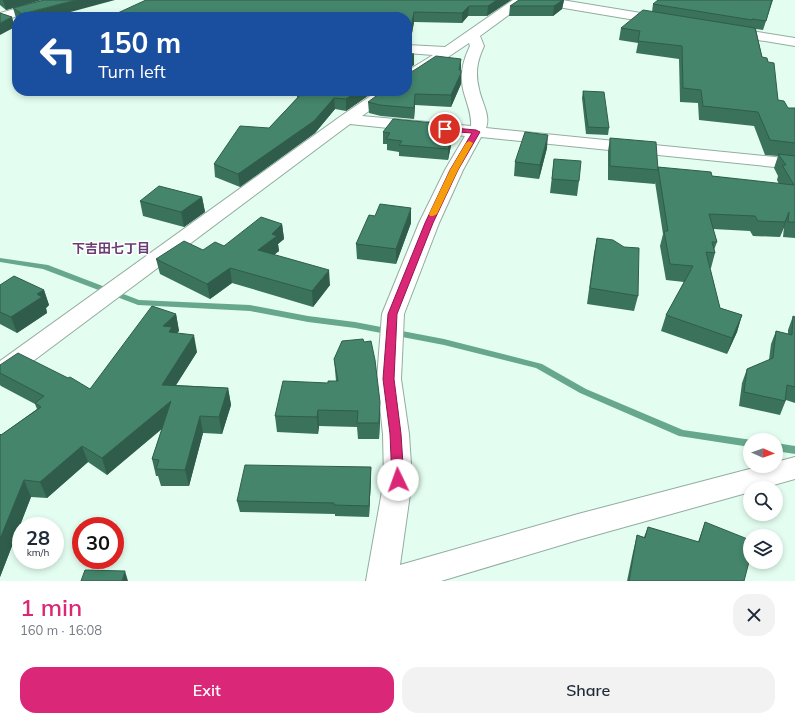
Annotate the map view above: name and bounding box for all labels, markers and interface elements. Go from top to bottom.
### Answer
text: 150 m [98,25,181,60]
icon: left [32,28,84,80]
text: Turn left [98,60,166,83]
pin [428,112,462,146]
icon: arrive [434,118,456,140]
district label: 下吉田七丁目 [72,240,150,256]
north arrow [743,433,783,473]
map controls [743,433,783,569]
position arrow [377,459,419,501]
button: search [743,481,783,521]
speed limit sign: 30 [72,517,124,569]
text: 28 [26,525,50,550]
button: layers [743,529,783,569]
text: km/h [27,546,49,559]
text: 1 min [20,592,82,622]
button: close [733,594,775,636]
text: 160 m · 16:08 [20,622,102,638]
button: Exit [20,667,394,713]
button: Share [402,667,775,713]

